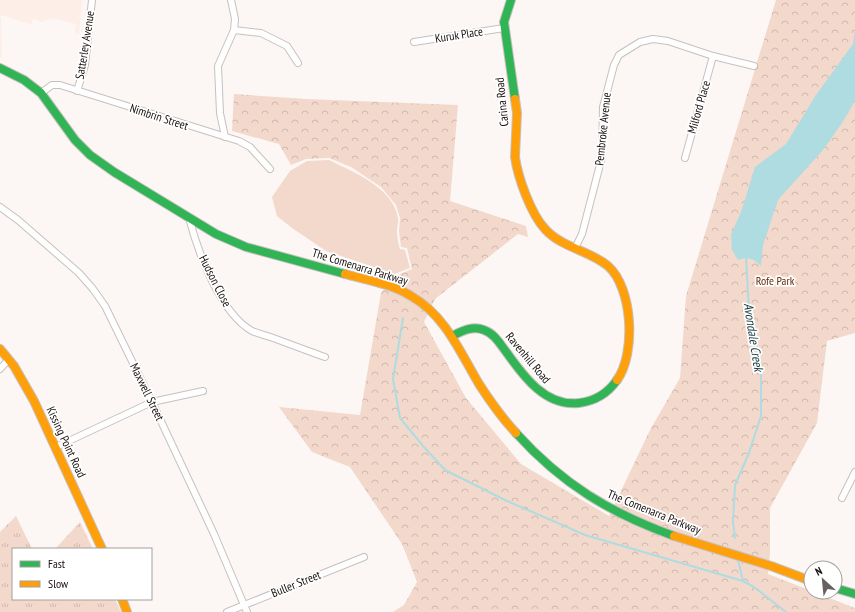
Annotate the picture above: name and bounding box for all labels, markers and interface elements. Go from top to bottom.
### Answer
street label: Satterley Avenue [72,10,97,80]
street label: Kuruk Place [434,23,484,46]
street label: Carina Road [491,77,512,127]
street label: Milford Place [684,79,713,135]
street label: Pembroke Avenue [591,92,614,166]
street label: Nimbrin Street [128,100,191,133]
street label: The Comenarra Parkway [310,245,410,288]
street label: Hudson Close [196,252,235,309]
park label: Rofe Park [756,273,795,288]
water label: Avondale Creek [740,302,768,374]
street label: Ravenhill Road [503,329,554,386]
street label: Maxwell Street [127,360,168,424]
street label: Kissing Point Road [43,404,89,480]
street label: The Comenarra Parkway [605,486,704,537]
legend [12,548,152,600]
text: Fast [48,556,66,571]
north arrow [803,560,843,600]
text: N [813,563,824,579]
street label: Buller Street [269,567,323,600]
text: Slow [48,576,69,591]

